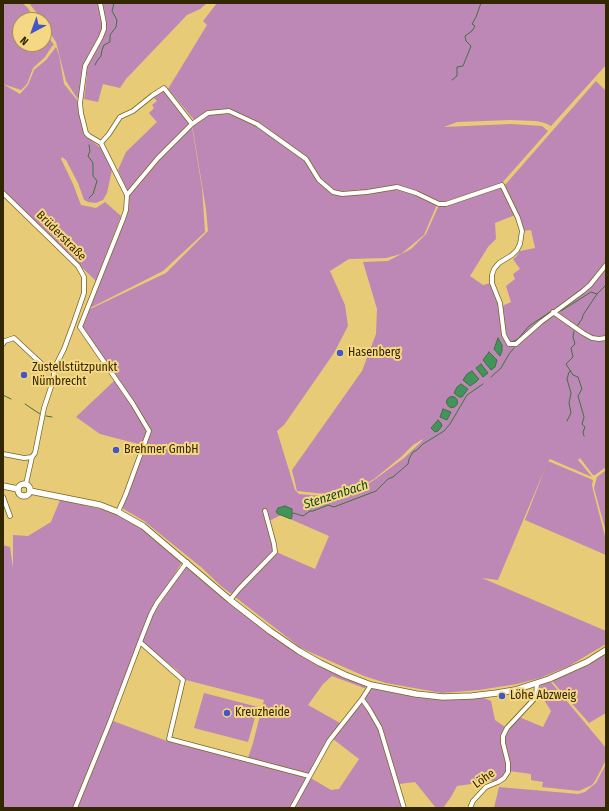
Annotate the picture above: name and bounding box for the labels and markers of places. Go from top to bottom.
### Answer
place label: Hasenberg [348,346,400,360]
marker: Hasenberg [335,348,345,358]
place label: Zustellstützpunkt Nümbrecht [32,361,117,389]
marker: Zustellstützpunkt Nümbrecht [19,370,29,380]
place label: Brehmer GmbH [124,443,199,457]
marker: Brehmer GmbH [111,445,121,455]
place label: Löhe Abzweig [510,689,576,703]
marker: Löhe Abzweig [497,691,507,701]
place label: Kreuzheide [235,706,290,720]
marker: Kreuzheide [222,708,232,718]

